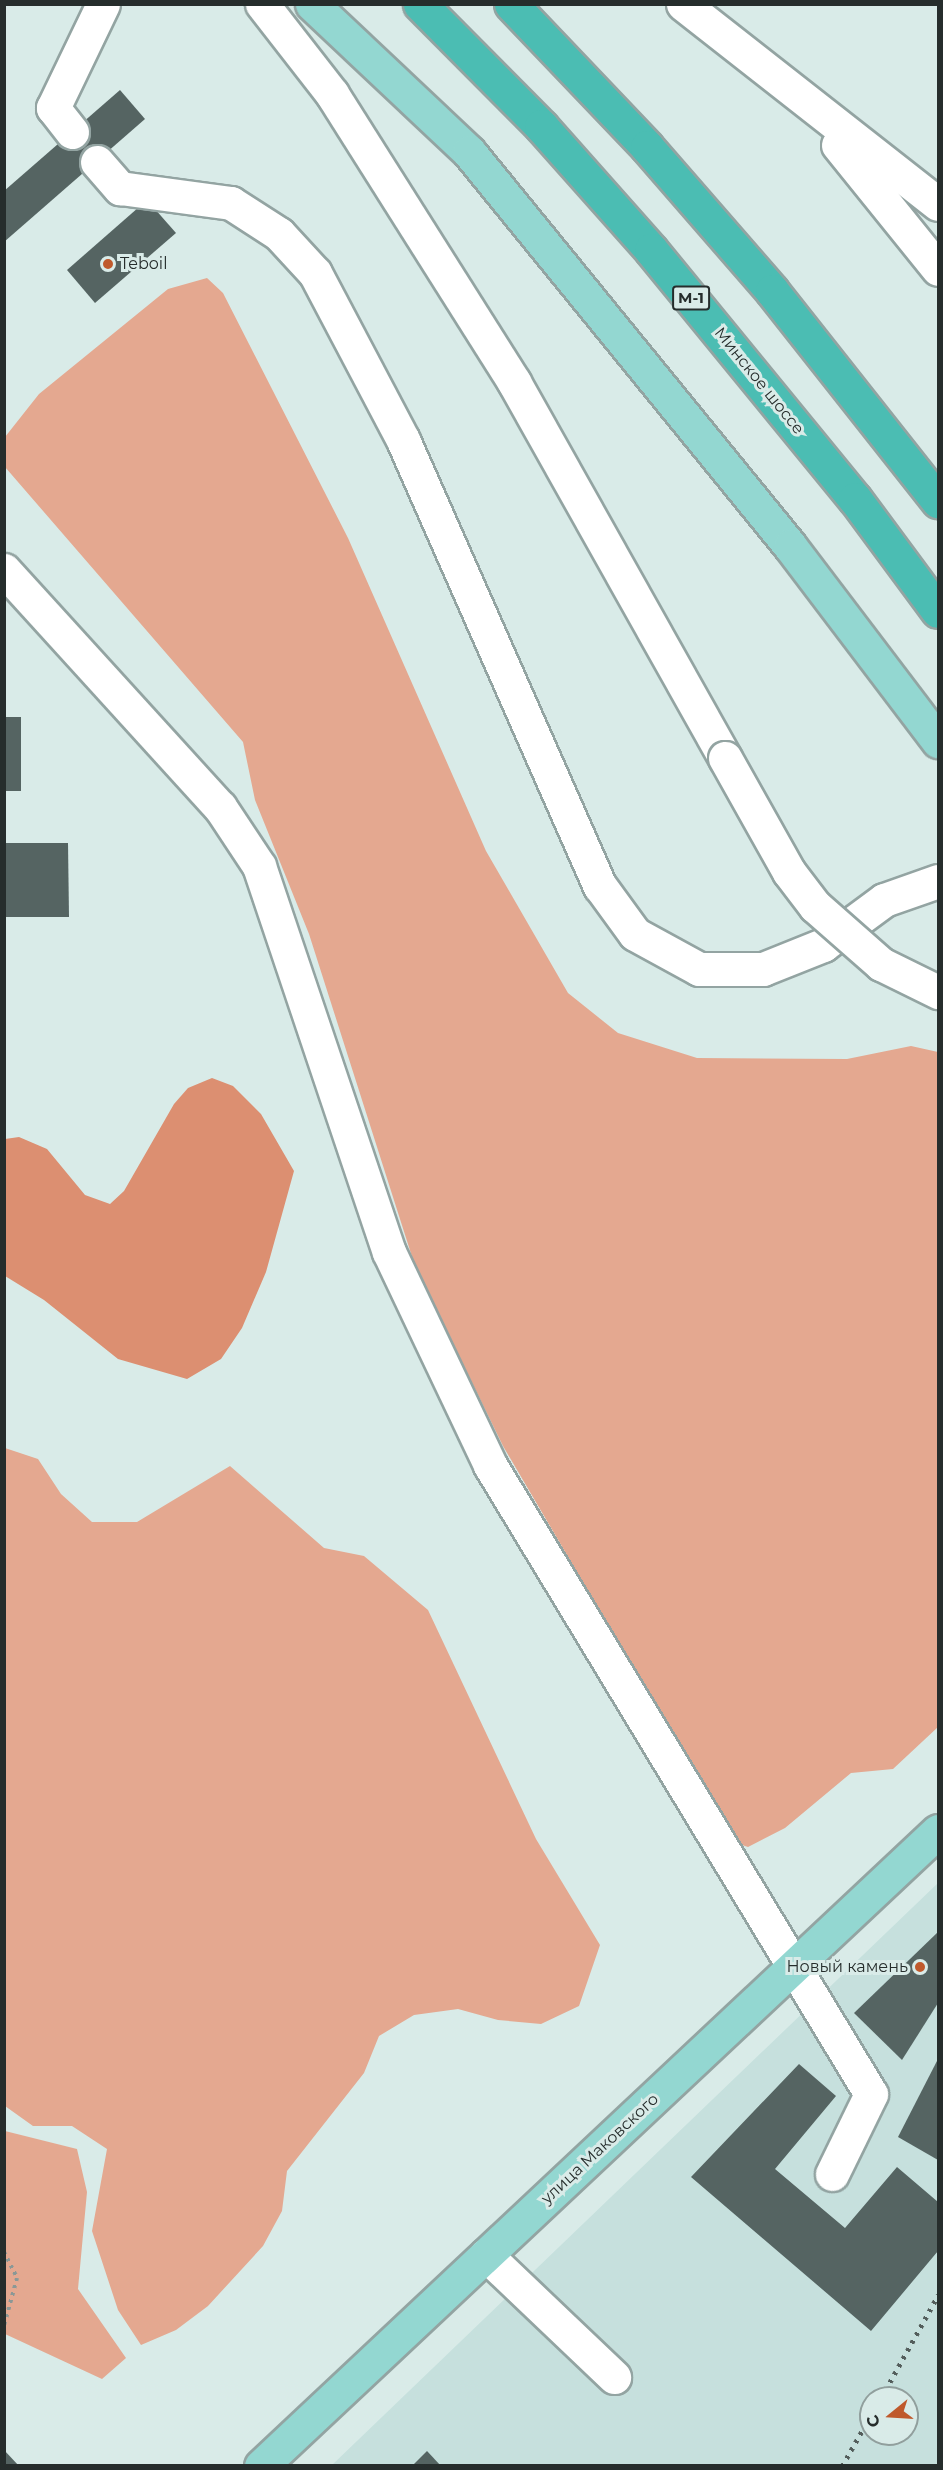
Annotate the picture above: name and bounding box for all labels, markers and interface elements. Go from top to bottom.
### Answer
place label: Teboil [120,254,167,274]
marker: Teboil [101,257,115,271]
road number: М-1 [672,286,710,310]
street label: Минское шоссе [710,324,808,438]
place label: Новый камень [786,1957,908,1977]
marker: Новый камень [913,1960,927,1974]
street label: улица Маковского [537,2090,663,2208]
north arrow [859,2386,919,2446]
text: С [862,2413,884,2430]

